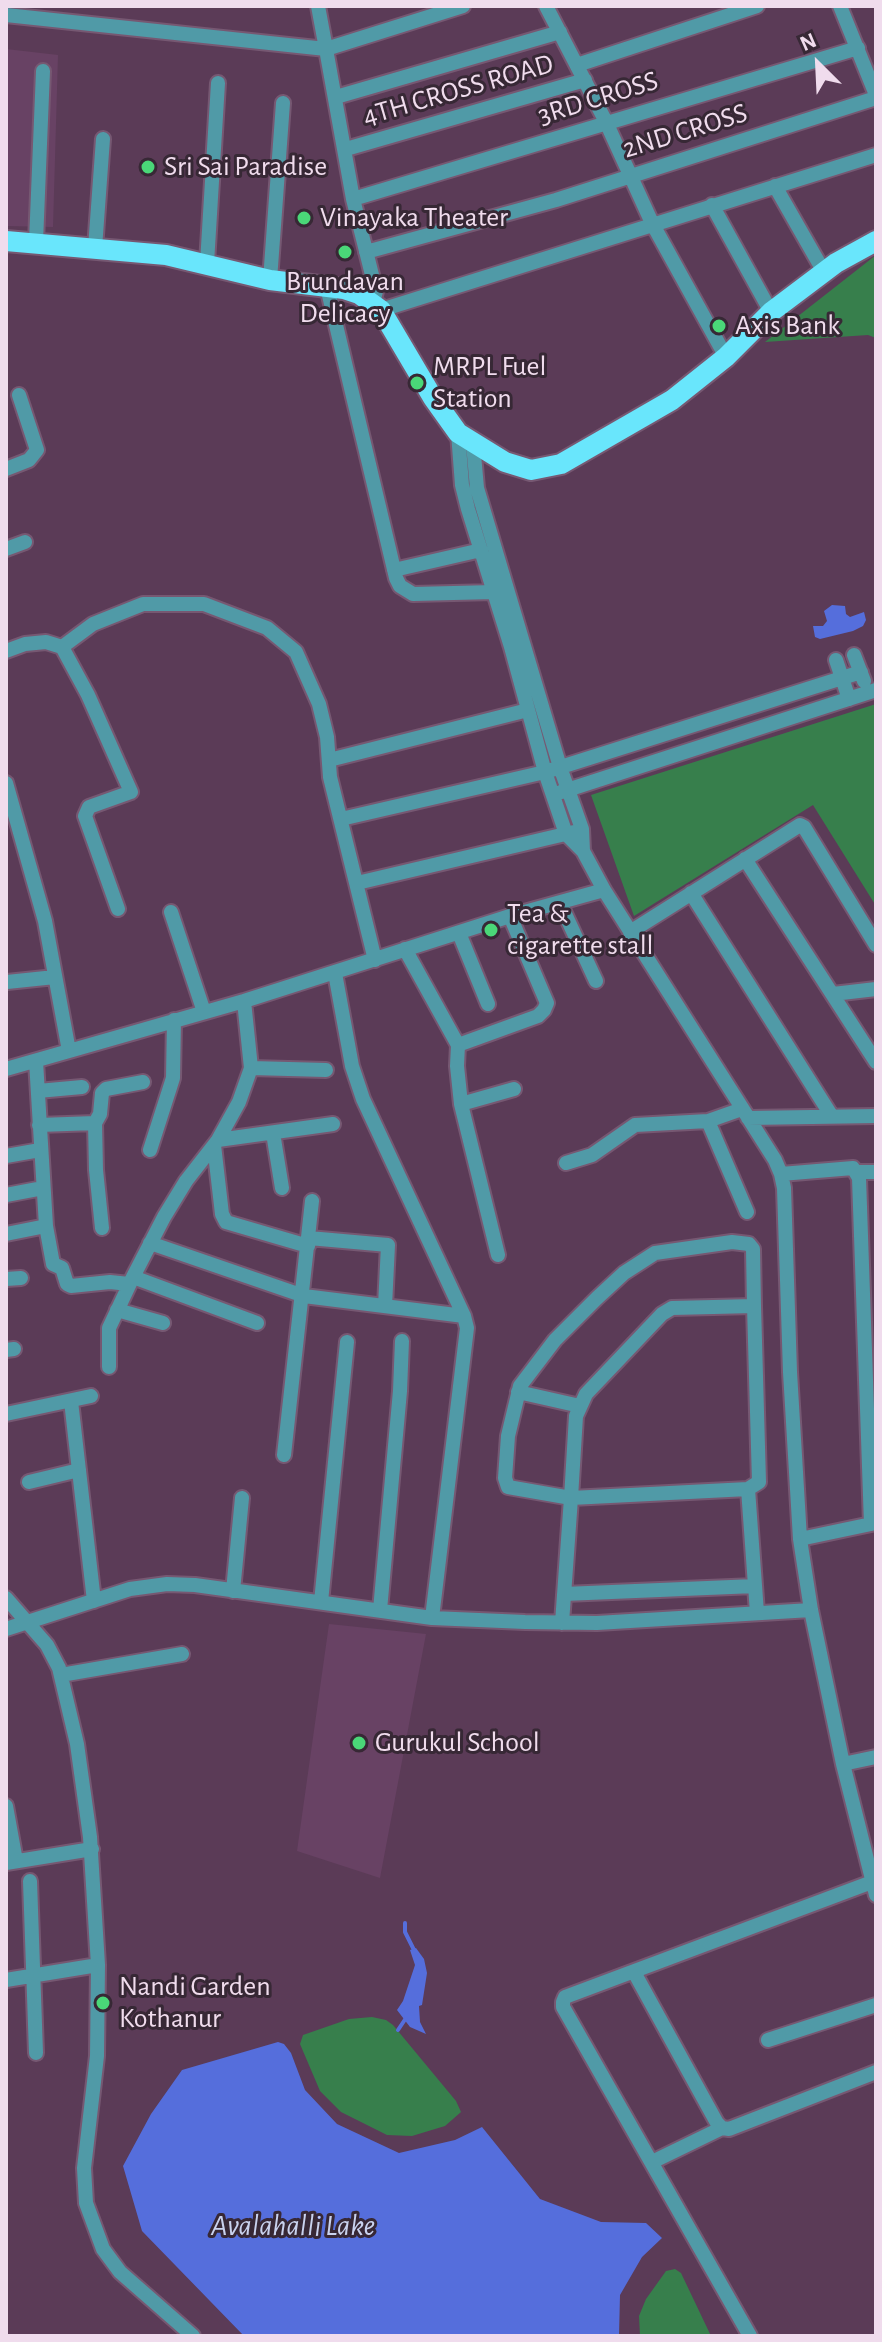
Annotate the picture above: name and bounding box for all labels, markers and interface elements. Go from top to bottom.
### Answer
north arrow [778,24,858,104]
text: N [797,29,820,55]
street label: 4TH CROSS ROAD [359,47,557,133]
street label: 3RD CROSS [534,64,662,132]
street label: 2ND CROSS [619,96,751,166]
place label: Sri Sai Paradise [164,150,327,184]
marker: Sri Sai Paradise [139,158,157,176]
place label: Vinayaka Theater [320,201,508,235]
marker: Vinayaka Theater [295,209,313,227]
marker: Brundavan Delicacy [336,243,354,261]
place label: Brundavan Delicacy [286,265,404,331]
place label: Axis Bank [735,309,840,343]
marker: Axis Bank [710,317,728,335]
place label: MRPL Fuel Station [433,350,546,416]
marker: MRPL Fuel Station [408,374,426,392]
place label: Tea & cigarette stall [507,897,653,963]
marker: Tea & cigarette stall [482,921,500,939]
place label: Gurukul School [375,1726,540,1760]
marker: Gurukul School [350,1734,368,1752]
place label: Nandi Garden Kothanur [119,1970,271,2036]
marker: Nandi Garden Kothanur [94,1994,112,2012]
water label: Avalahalli Lake [211,2208,375,2244]

